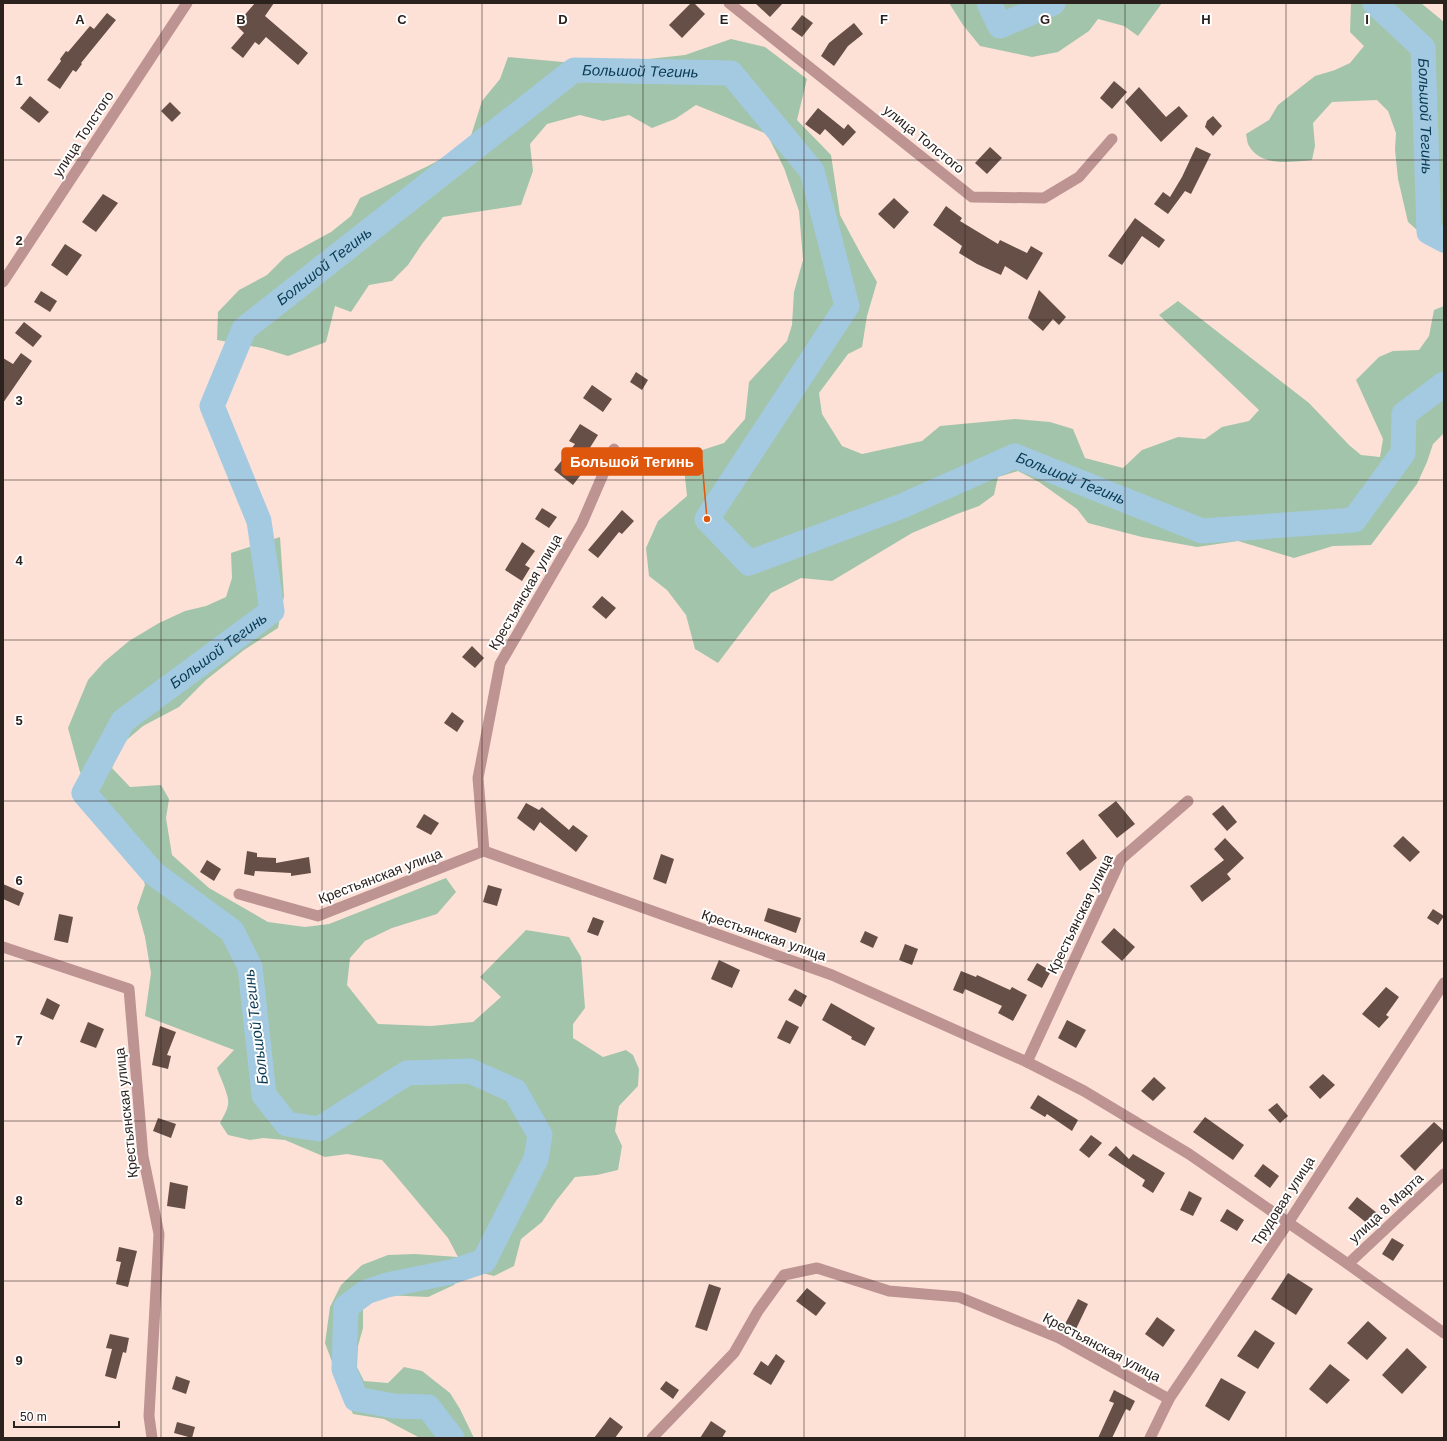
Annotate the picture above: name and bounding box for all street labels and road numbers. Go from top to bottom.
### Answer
street label: улица Толстого [49,88,117,180]
street label: улица Толстого [880,102,968,177]
street label: Крестьянская улица [485,531,565,653]
street label: Крестьянская улица [316,845,444,907]
street label: Крестьянская улица [1044,851,1116,976]
street label: Крестьянская улица [700,906,829,964]
street label: Крестьянская улица [111,1047,141,1179]
street label: Трудовая улица [1248,1153,1318,1249]
street label: улица 8 Марта [1346,1170,1426,1246]
street label: Крестьянская улица [1040,1309,1164,1385]

